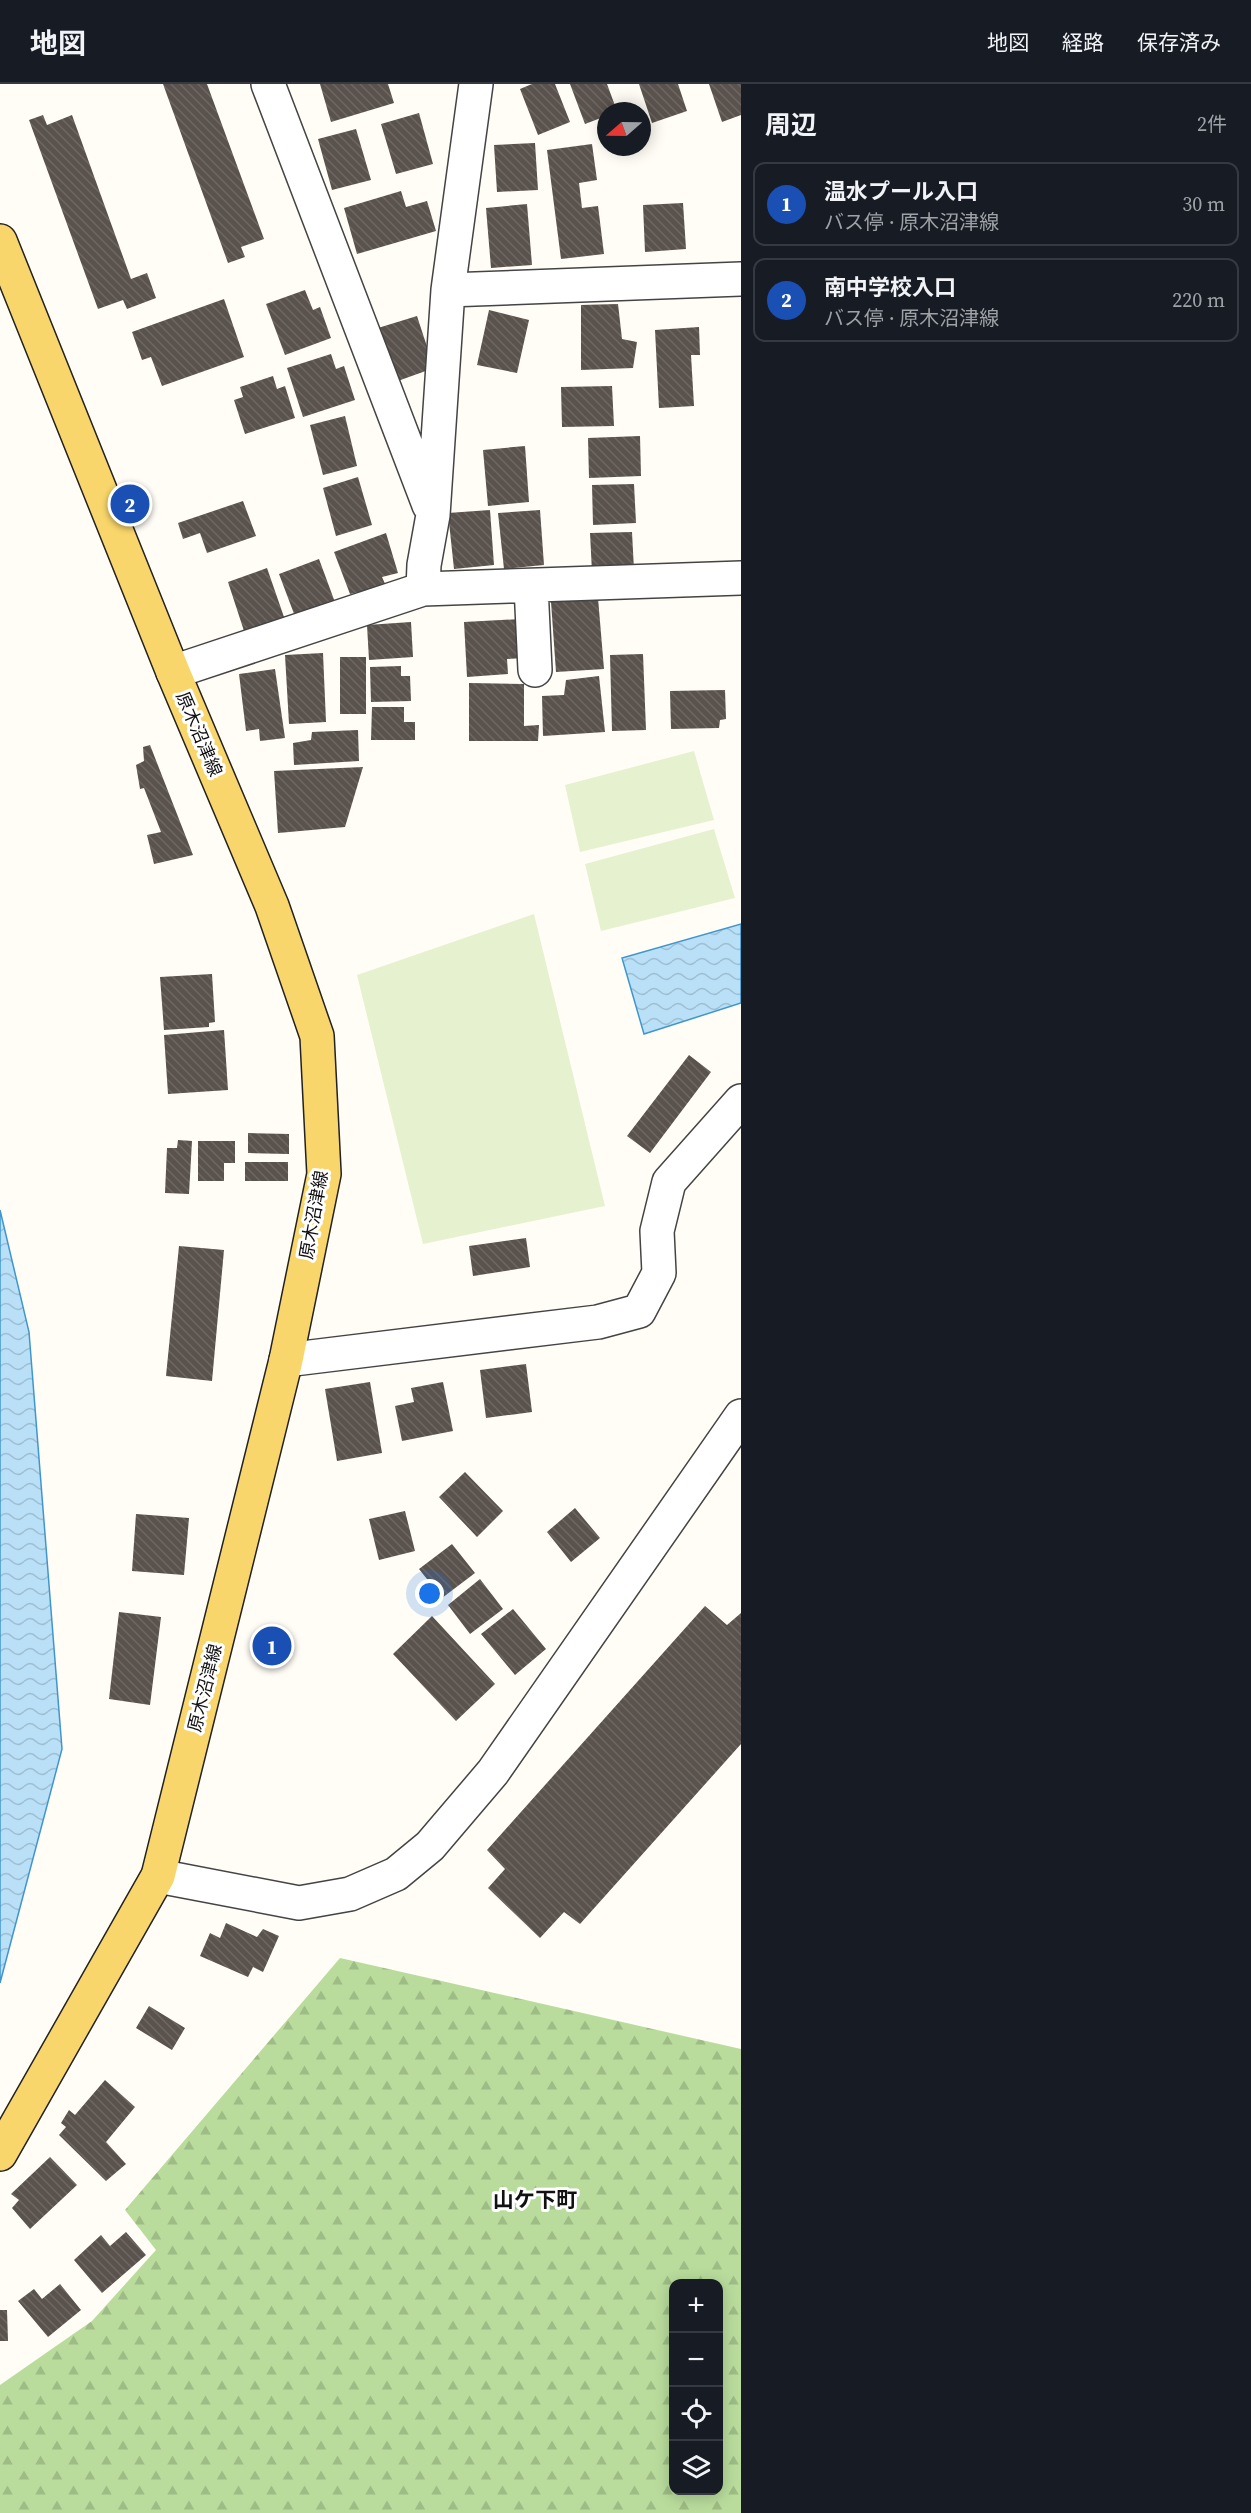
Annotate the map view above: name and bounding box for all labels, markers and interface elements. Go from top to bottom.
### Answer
text: 地図 [30,24,86,62]
text: 地図 [987,28,1029,57]
text: 経路 [1062,28,1104,57]
text: 保存済み [1137,28,1221,57]
north arrow [597,102,651,156]
text: 周辺 [765,107,817,143]
text: 2件 [1197,110,1227,138]
text: 温水プール入口 [824,176,978,206]
text: 1 [781,190,792,218]
text: 30 m [1182,190,1225,218]
text: バス停 · 原木沼津線 [824,208,999,236]
text: 南中学校入口 [824,272,956,302]
text: 2 [781,286,792,314]
text: 220 m [1172,286,1225,314]
text: バス停 · 原木沼津線 [824,304,999,332]
pin: 2 [110,482,150,526]
street label: 原木沼津線 [170,687,229,780]
street label: 原木沼津線 [293,1168,334,1261]
your location [415,1579,444,1608]
pin: 1 [252,1624,292,1668]
street label: 原木沼津線 [181,1641,228,1735]
district label: 山ケ下町 [493,2185,577,2214]
map controls [669,2279,723,2495]
button: + [669,2279,723,2333]
button: − [669,2333,723,2387]
button: locate [669,2387,723,2441]
button: layers [669,2441,723,2495]

